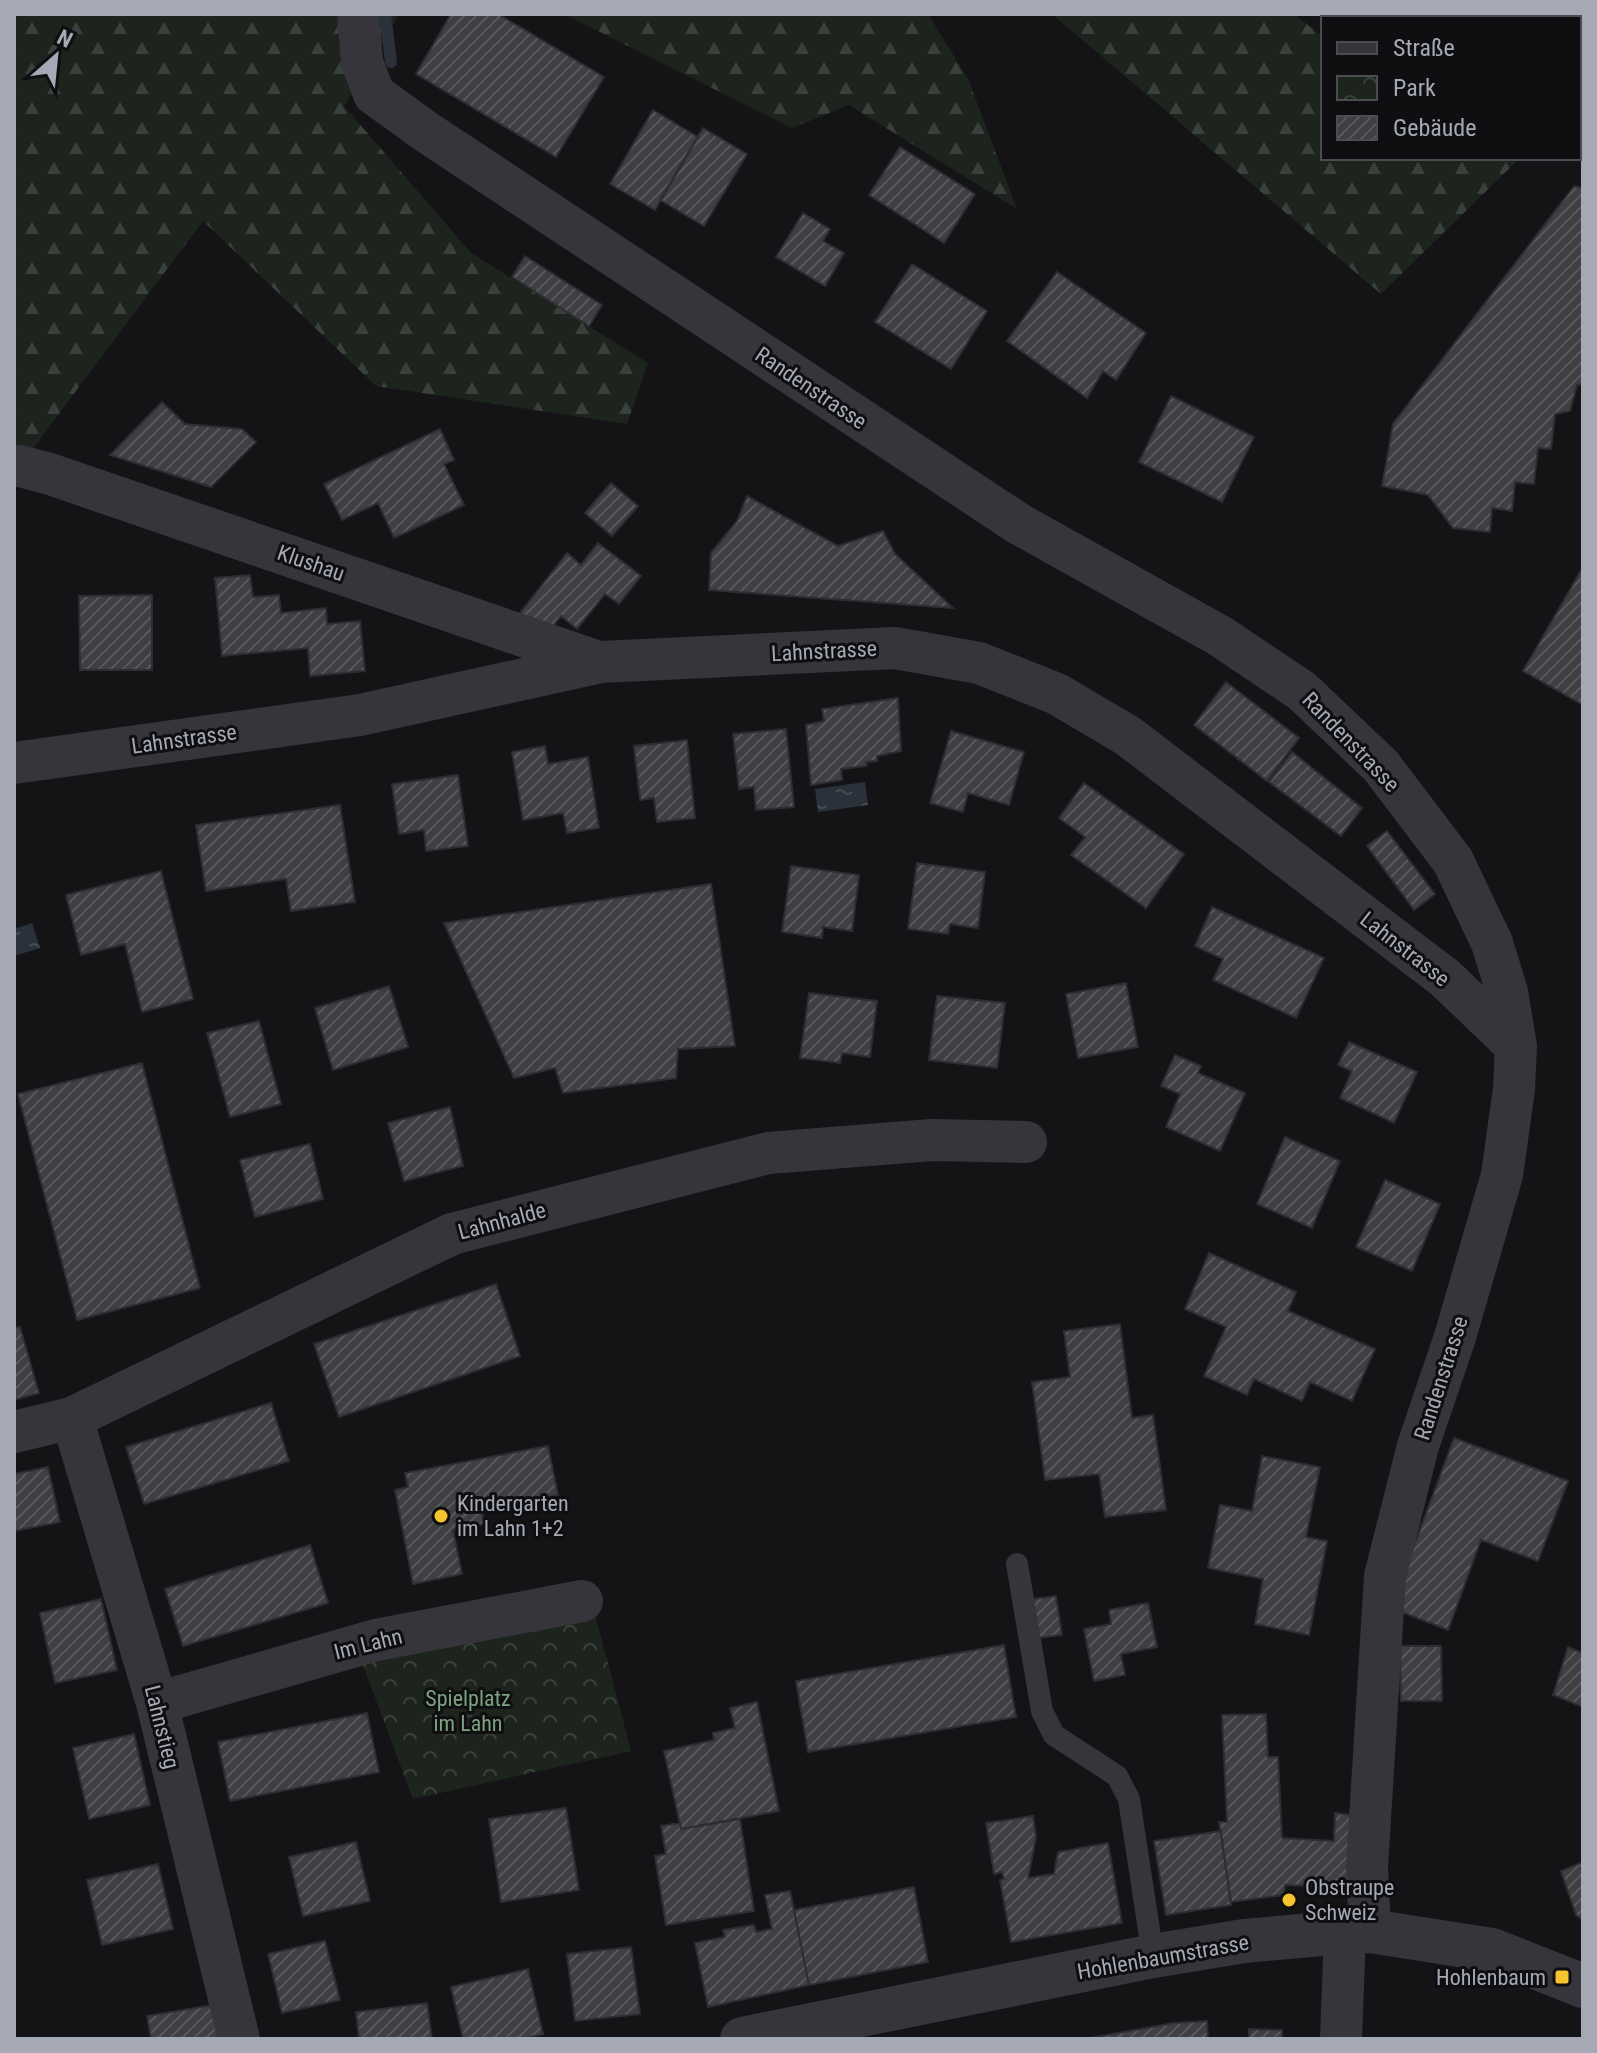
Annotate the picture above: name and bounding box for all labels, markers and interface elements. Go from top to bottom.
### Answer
north arrow [16,16,96,96]
legend [1321,16,1581,160]
text: N [53,24,77,53]
text: Straße [1393,34,1455,62]
text: Park [1393,74,1436,102]
text: Gebäude [1393,114,1477,142]
street label: Randenstrasse [751,342,871,434]
street label: Klushau [274,540,348,586]
street label: Lahnstrasse [770,636,878,666]
street label: Randenstrasse [1297,687,1405,797]
street label: Lahnstrasse [130,719,238,759]
street label: Lahnstrasse [1356,907,1454,991]
street label: Lahnhalde [455,1197,549,1245]
street label: Randenstrasse [1409,1313,1473,1443]
place label: Kindergarten im Lahn 1+2 [457,1491,569,1541]
marker: Kindergarten im Lahn 1+2 [432,1507,450,1525]
street label: Im Lahn [331,1623,405,1665]
street label: Lahnstieg [140,1683,184,1771]
park label: Spielplatz im Lahn [425,1686,511,1736]
place label: Obstraupe Schweiz [1305,1875,1394,1925]
marker: Obstraupe Schweiz [1280,1891,1298,1909]
street label: Hohlenbaumstrasse [1075,1930,1251,1984]
place label: Hohlenbaum [1436,1965,1546,1990]
marker: Hohlenbaum [1553,1968,1571,1986]

